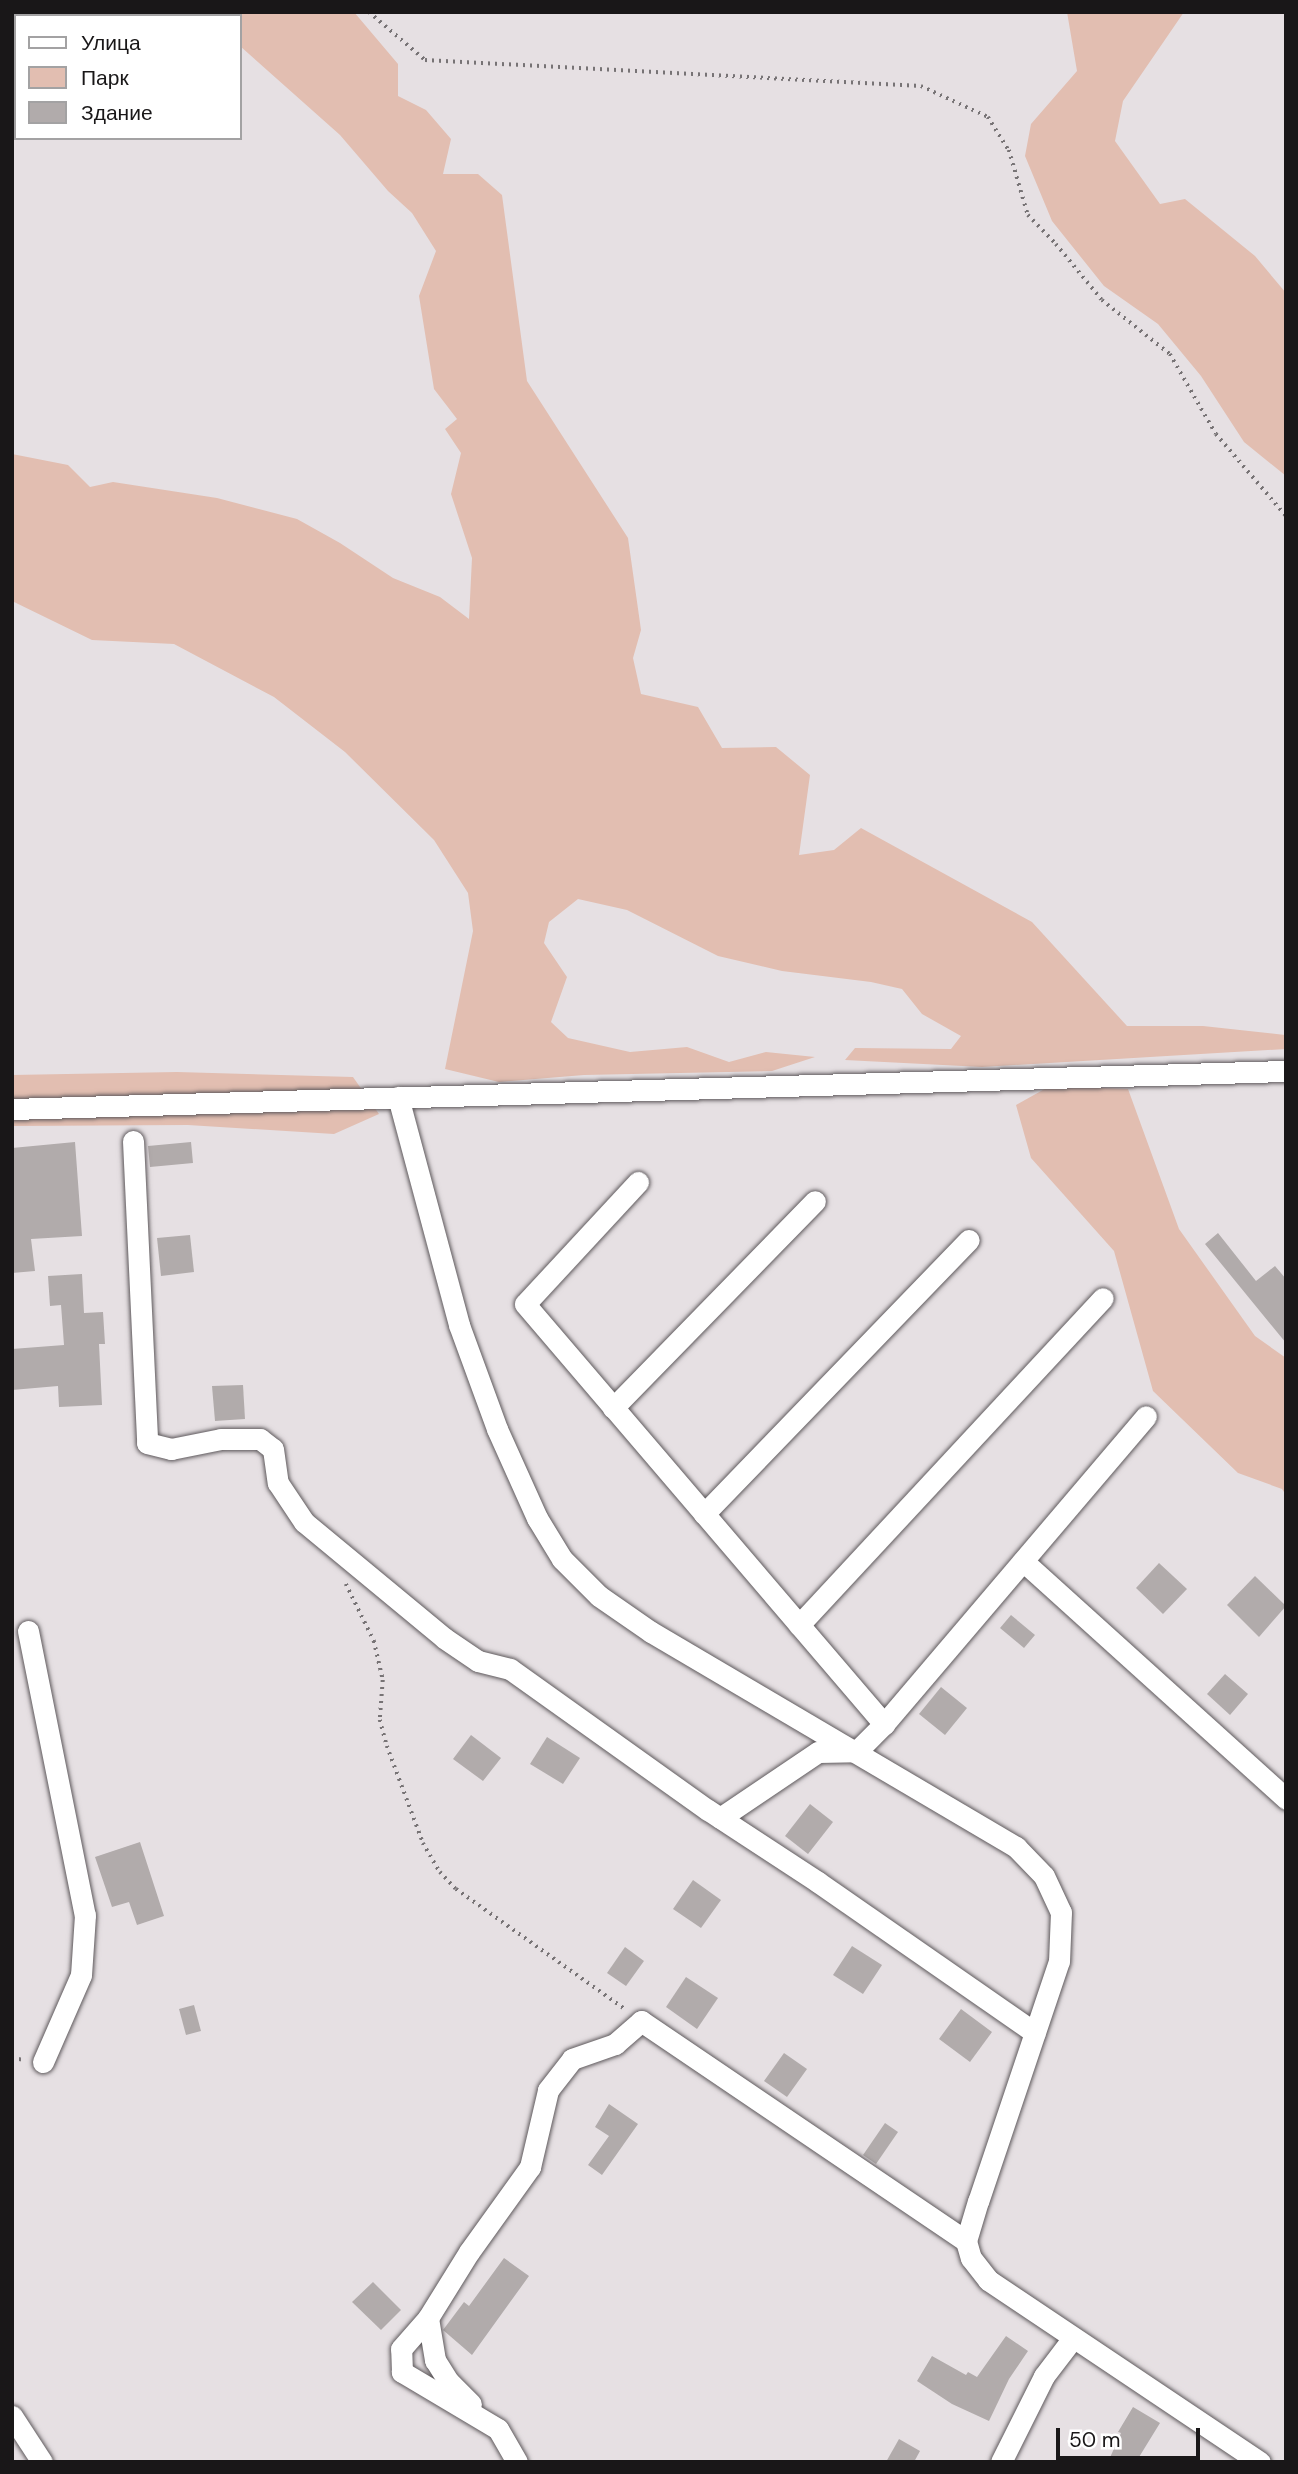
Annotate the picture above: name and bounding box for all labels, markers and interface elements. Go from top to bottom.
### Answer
legend [14,14,242,140]
text: Улица [81,29,141,57]
text: Парк [81,64,129,92]
text: Здание [81,99,153,127]
scale bar [1060,2414,1204,2458]
text: 50 m [1069,2426,1120,2454]

